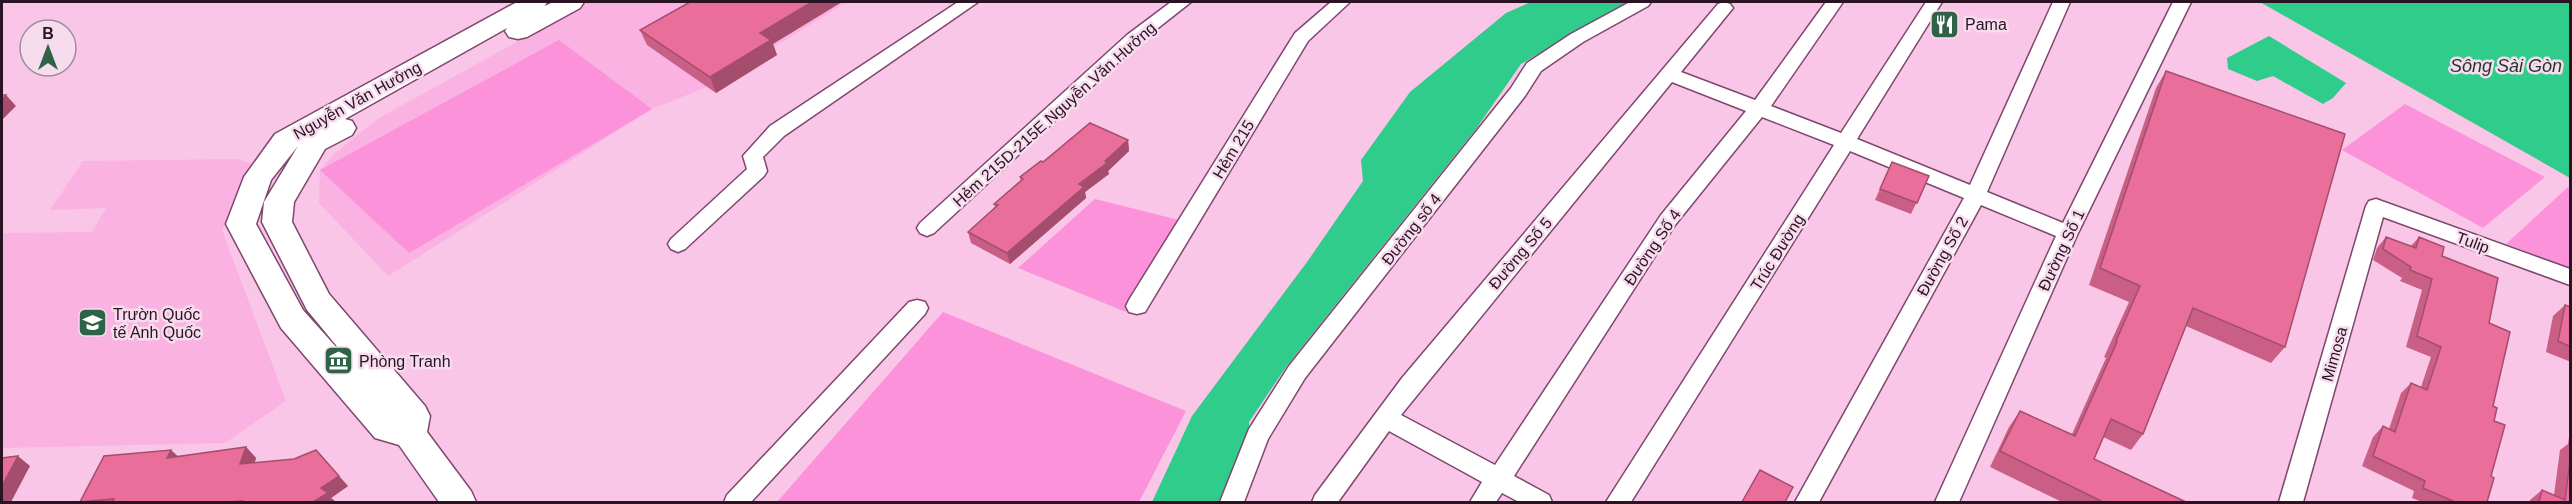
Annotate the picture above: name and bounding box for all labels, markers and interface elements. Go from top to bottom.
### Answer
restaurant icon: Pama [1928,8,1960,40]
place label: Pama [1965,16,2007,33]
north arrow [18,18,78,78]
street label: Hẻm 215D-215E Nguyễn Văn Hưởng [949,18,1159,210]
text: B [42,25,54,42]
water label: Sông Sài Gòn [2450,56,2562,76]
street label: Nguyễn Văn Hưởng [290,57,424,143]
street label: Hẻm 215 [1209,117,1257,181]
street label: Đường số 4 [1378,190,1444,268]
street label: Đường Số 4 [1621,206,1684,288]
street label: Đường Số 1 [2035,207,2088,294]
street label: Trúc Đường [1747,211,1808,293]
street label: Đường Số 5 [1486,214,1555,292]
street label: Đường Số 2 [1914,214,1971,299]
street label: Tulip [2454,229,2492,256]
place label: Trườn Quốc tế Anh Quốc [113,306,201,341]
school or university icon: Trườn Quốc tế Anh Quốc [76,307,108,339]
street label: Mimosa [2319,325,2350,383]
museum icon: Phòng Tranh [322,345,354,377]
place label: Phòng Tranh [359,353,451,370]

